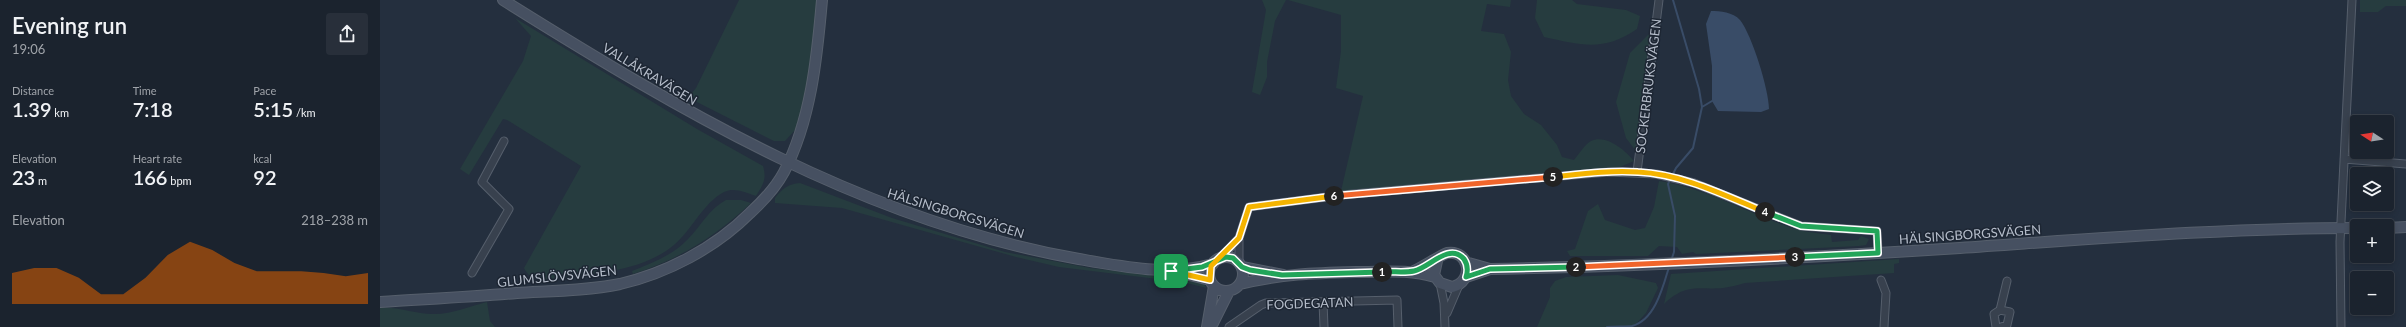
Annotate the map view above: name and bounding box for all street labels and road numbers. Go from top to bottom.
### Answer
street label: SOCKERBRUKSVÄGEN [1632,18,1664,154]
street label: VALLÅKRAVÄGEN [600,39,700,109]
street label: HÄLSINGBORGSVÄGEN [886,185,1026,241]
street label: HÄLSINGBORGSVÄGEN [1898,221,2042,247]
street label: GLUMSLÖVSVÄGEN [497,262,617,290]
street label: FOGDEGATAN [1266,293,1354,313]

